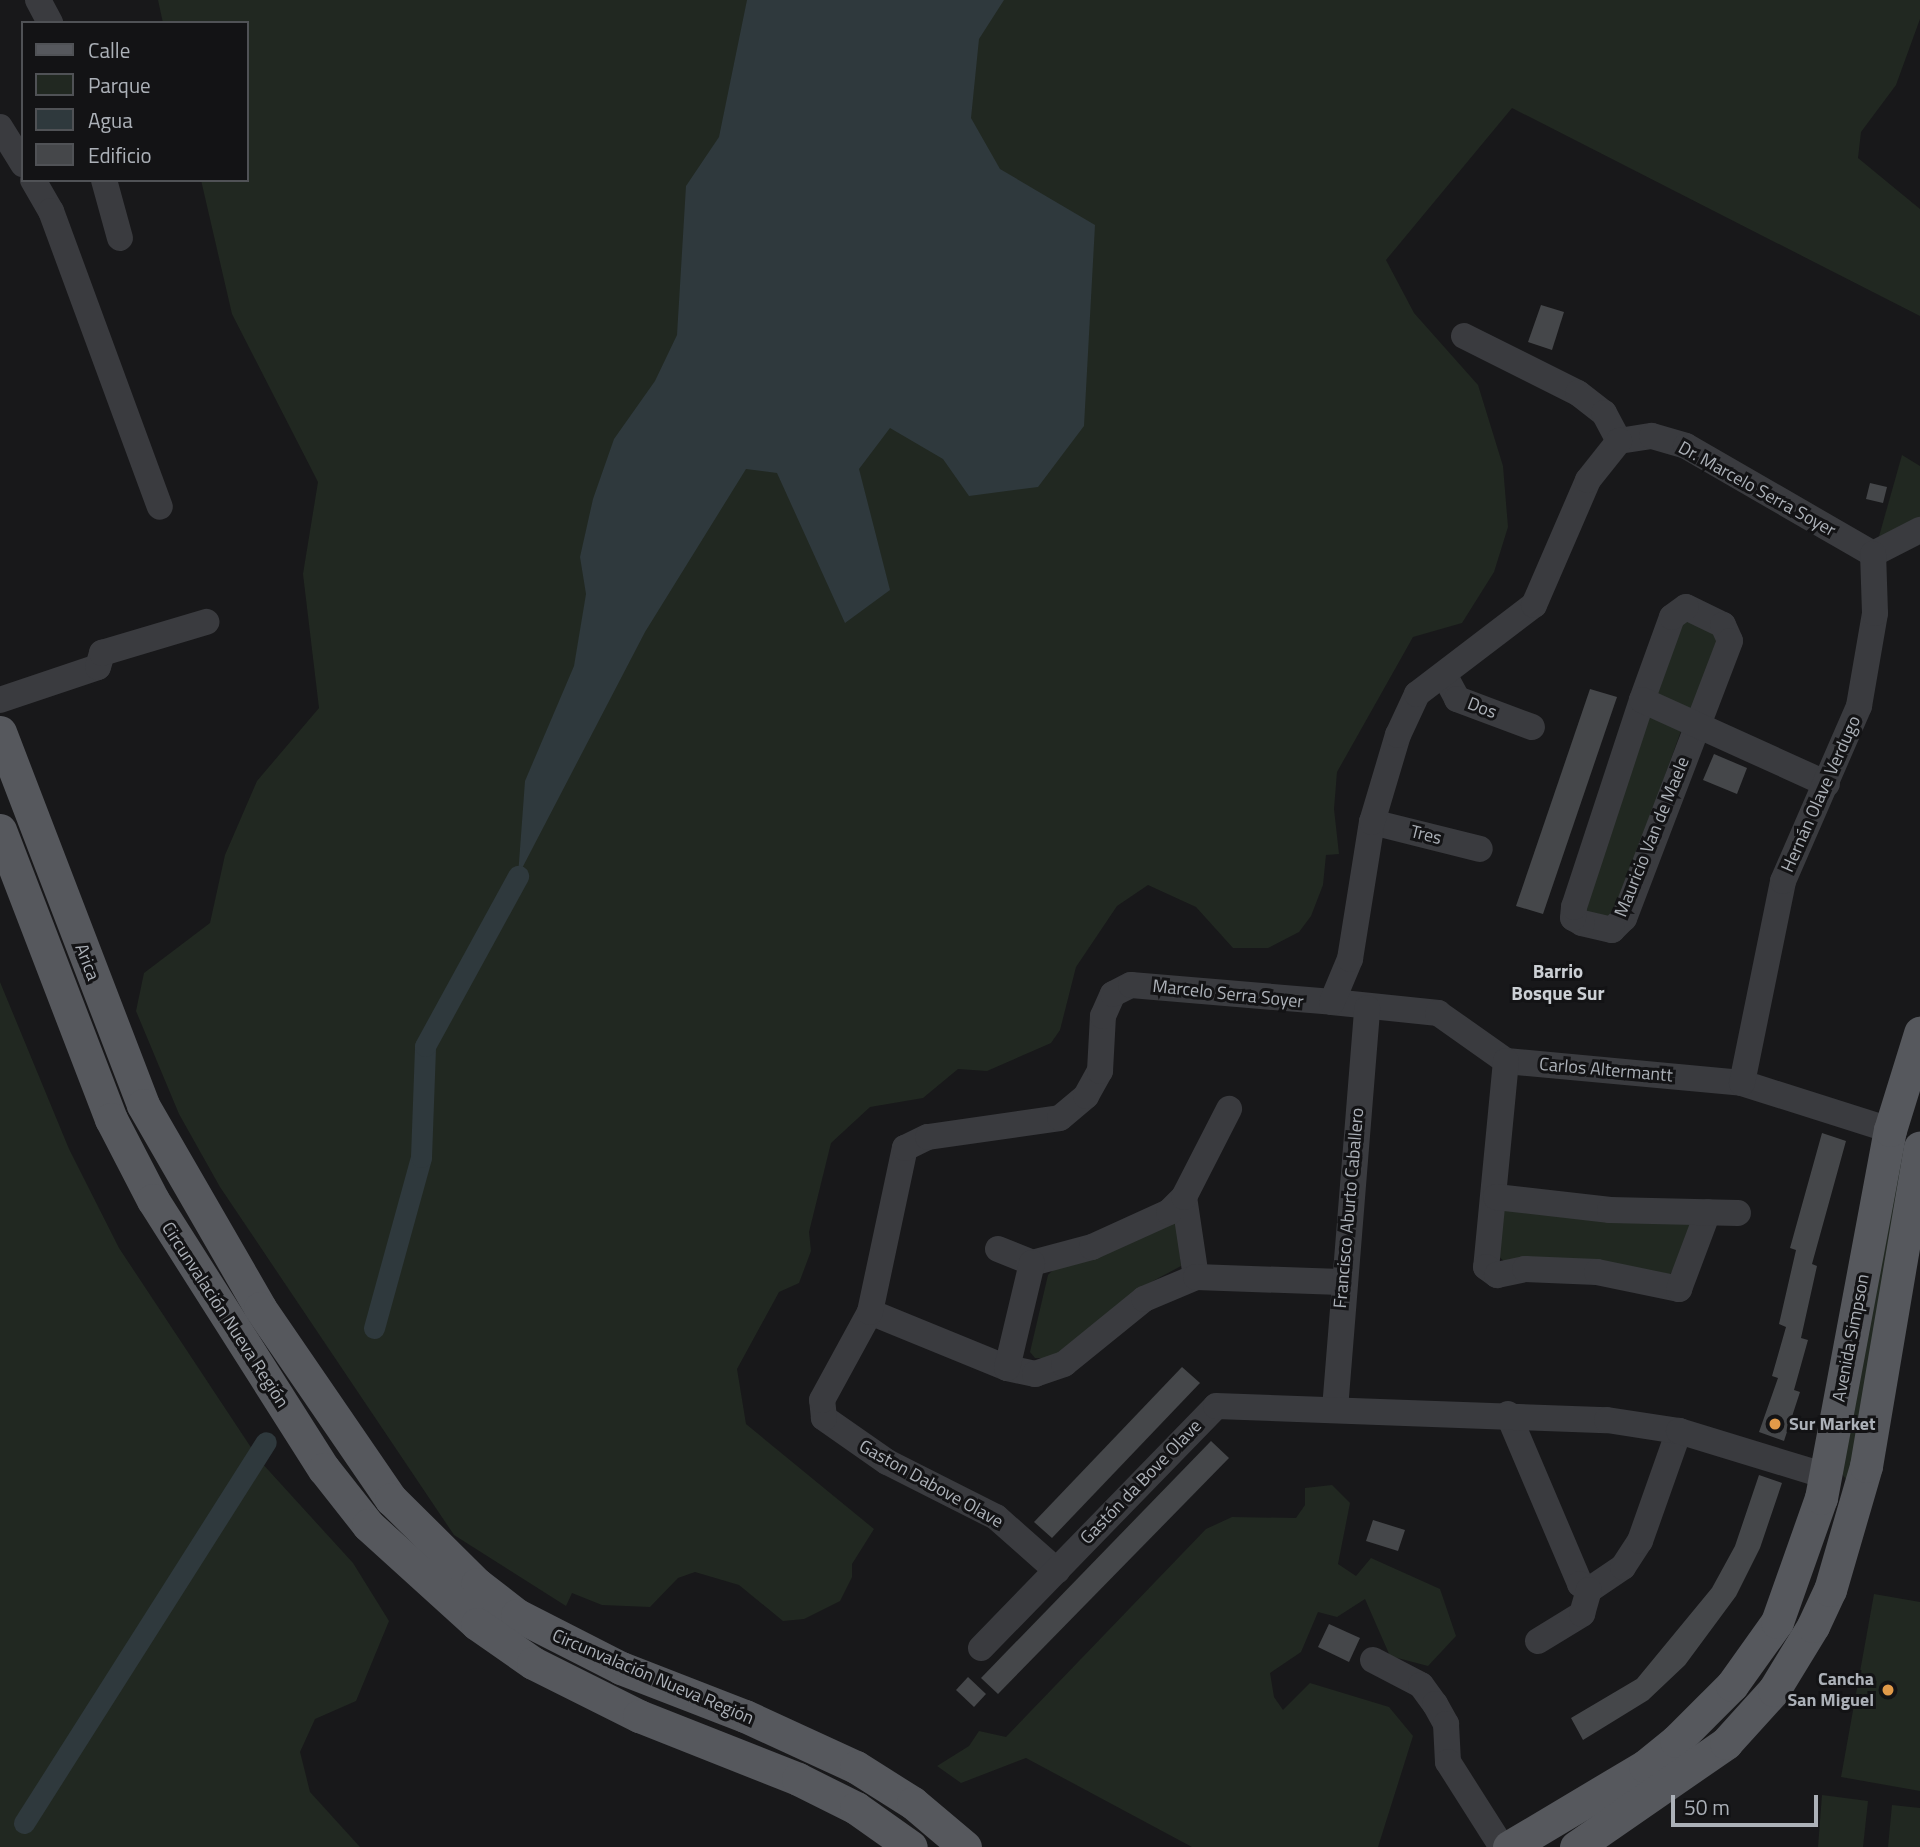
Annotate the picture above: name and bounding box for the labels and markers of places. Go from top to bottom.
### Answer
place label: Sur Market [1789,1413,1876,1435]
marker: Sur Market [1767,1416,1783,1432]
place label: Cancha San Miguel [1787,1669,1874,1712]
marker: Cancha San Miguel [1880,1682,1896,1698]

